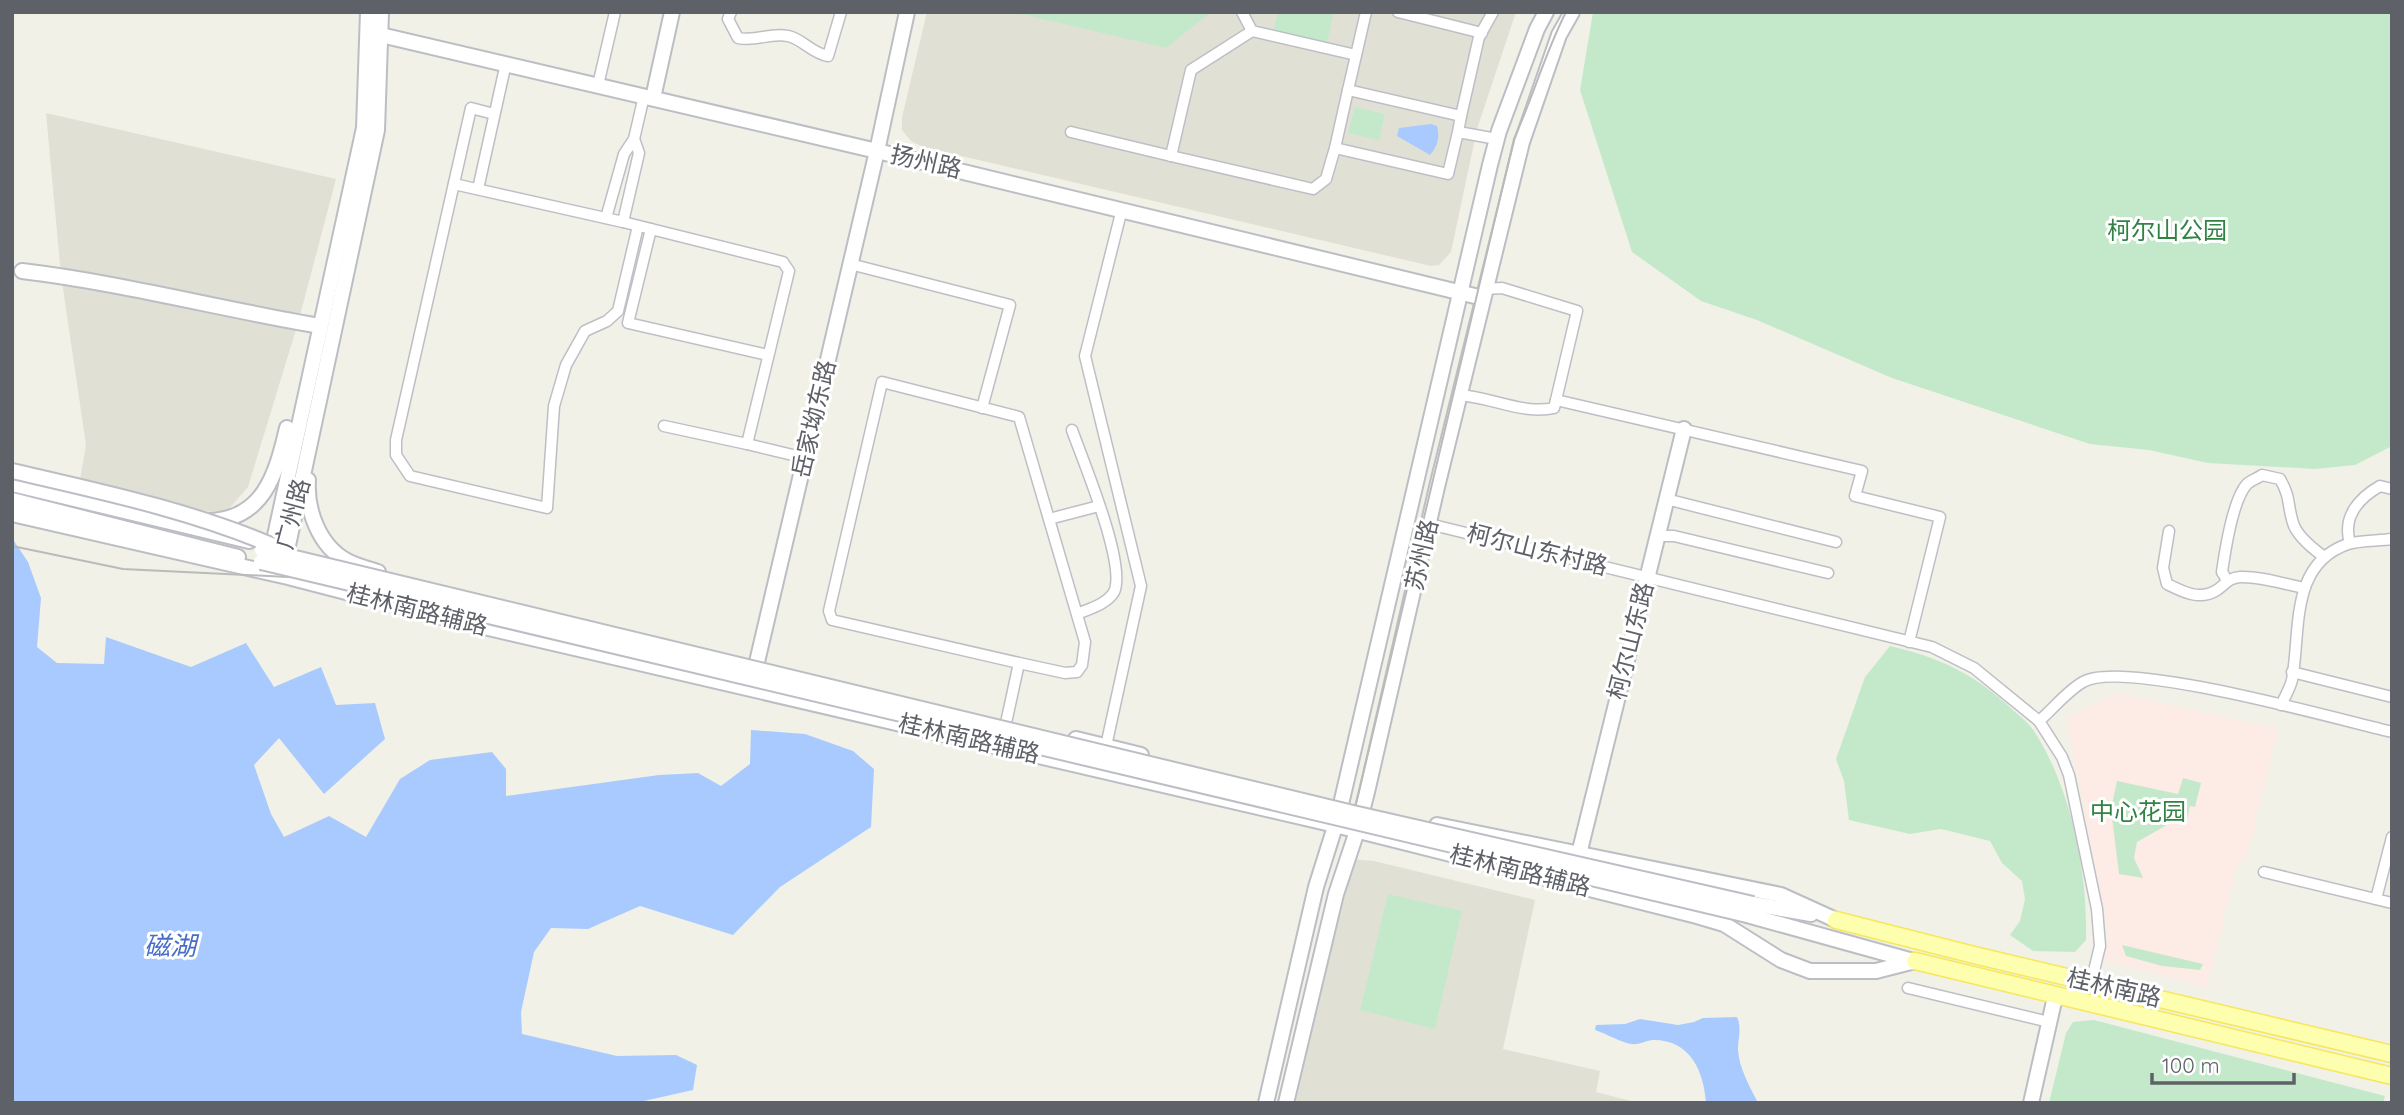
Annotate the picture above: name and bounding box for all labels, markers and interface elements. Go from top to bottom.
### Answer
street label: 扬州路 [888,138,965,184]
park label: 柯尔山公园 [2107,215,2227,245]
street label: 岳家坳东路 [785,357,841,481]
street label: 广州路 [268,475,316,552]
street label: 苏州路 [1398,516,1444,593]
street label: 柯尔山东村路 [1464,517,1611,581]
street label: 桂林南路辅路 [344,577,491,641]
street label: 柯尔山东路 [1601,579,1659,703]
street label: 桂林南路辅路 [896,707,1043,769]
park label: 中心花园 [2090,796,2186,826]
street label: 桂林南路辅路 [1447,838,1594,902]
water label: 磁湖 [144,929,200,962]
street label: 桂林南路 [2064,962,2164,1012]
scale bar [2152,1042,2294,1086]
text: 100 m [2162,1052,2220,1078]

